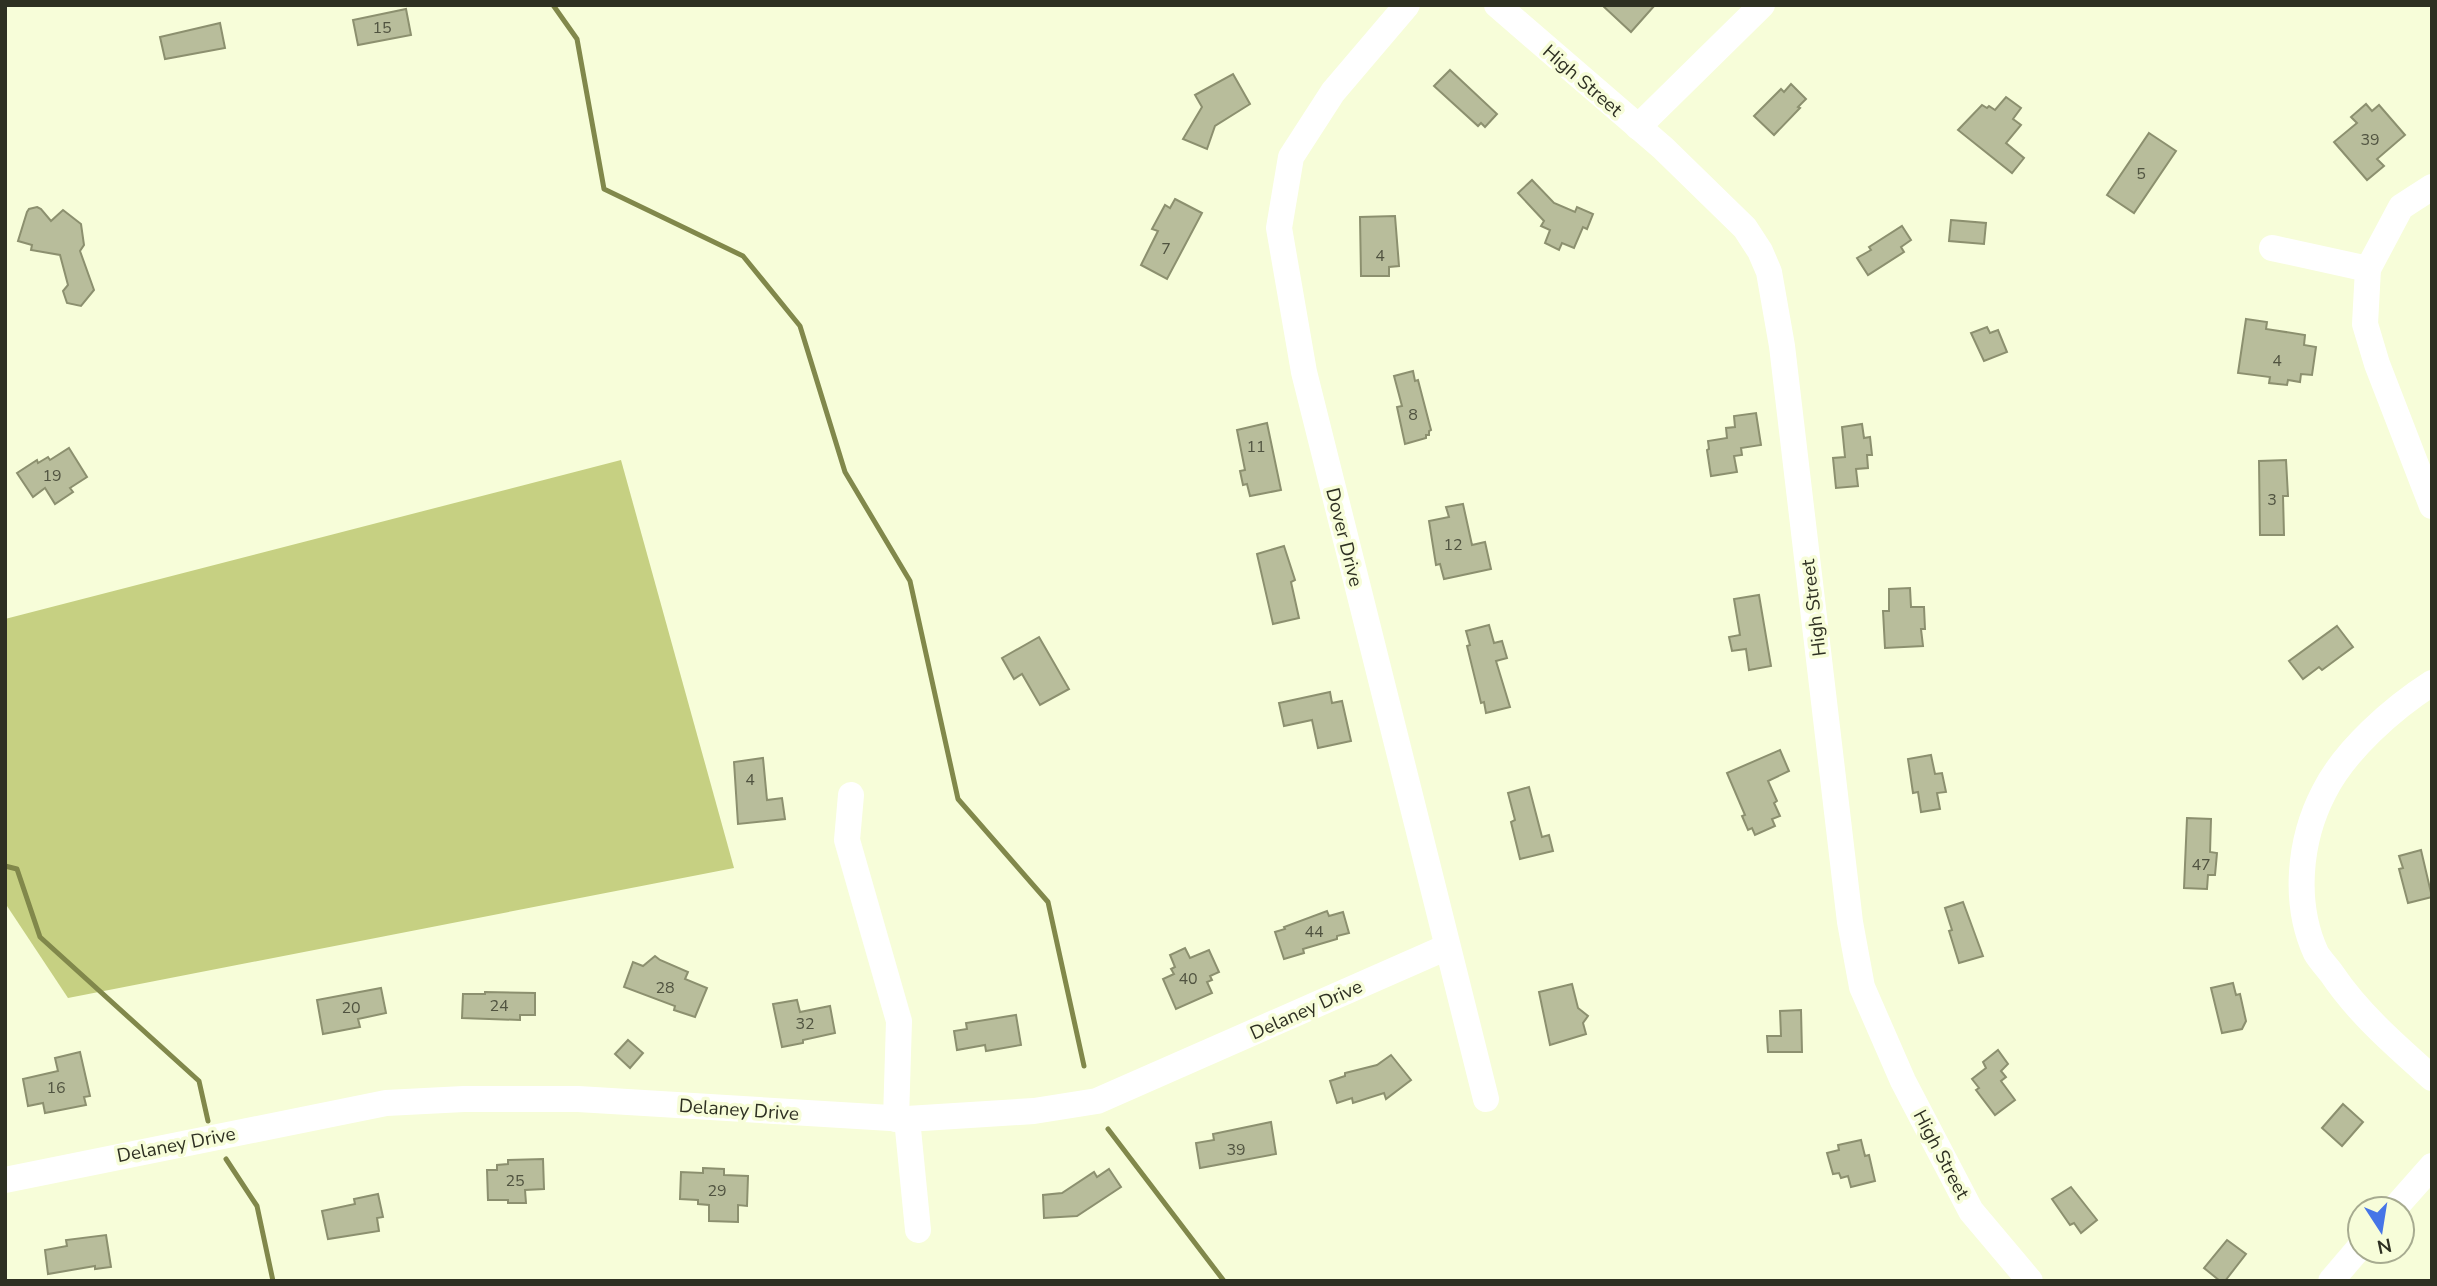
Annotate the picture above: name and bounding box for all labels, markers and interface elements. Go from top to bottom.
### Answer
house number: 15 [372,17,392,39]
street label: High Street [1537,39,1628,123]
house number: 39 [2360,129,2380,151]
house number: 5 [2136,163,2146,185]
house number: 7 [1161,238,1171,260]
house number: 4 [1375,245,1385,267]
house number: 4 [2272,350,2282,372]
house number: 8 [1408,404,1418,426]
house number: 11 [1246,436,1266,458]
house number: 19 [42,465,62,487]
street label: Dover Drive [1319,485,1369,589]
house number: 3 [2267,489,2277,511]
house number: 12 [1443,534,1463,556]
street label: High Street [1795,558,1833,658]
house number: 4 [745,769,755,791]
house number: 47 [2191,854,2211,876]
house number: 44 [1304,921,1324,943]
house number: 40 [1178,968,1198,990]
street label: Delaney Drive [1246,974,1367,1046]
house number: 28 [655,977,675,999]
house number: 24 [489,995,509,1017]
house number: 20 [341,997,361,1019]
house number: 32 [795,1013,815,1035]
house number: 16 [46,1077,66,1099]
street label: Delaney Drive [678,1093,800,1127]
street label: High Street [1907,1105,1976,1204]
street label: Delaney Drive [115,1121,238,1169]
house number: 39 [1226,1139,1246,1161]
house number: 25 [505,1170,525,1192]
house number: 29 [707,1180,727,1202]
north arrow [2346,1195,2416,1265]
text: N [2375,1231,2394,1260]

